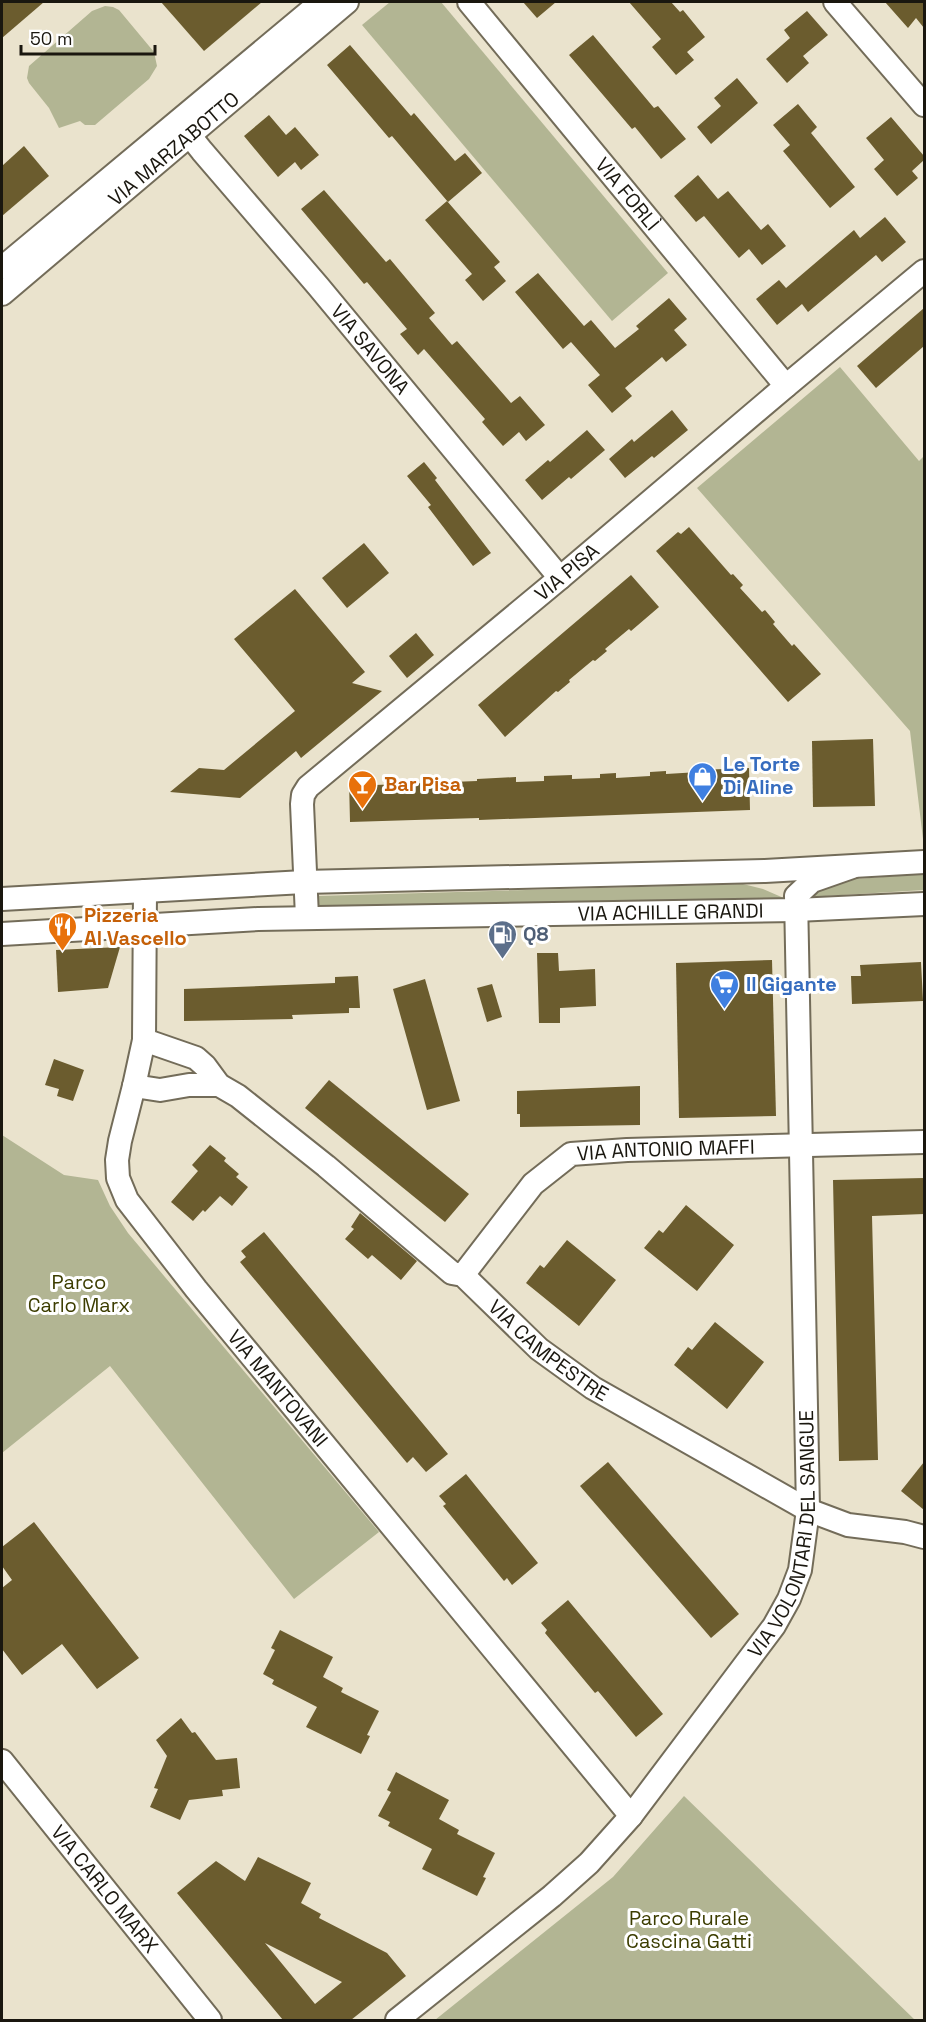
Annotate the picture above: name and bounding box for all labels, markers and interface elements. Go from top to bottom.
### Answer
scale bar [21,18,154,56]
text: 50 m [30,27,72,50]
street label: VIA MARZABOTTO [103,86,245,211]
street label: VIA FORLÌ [590,152,665,236]
street label: VIA SAVONA [325,299,416,400]
street label: VIA PISA [529,537,605,607]
place label: Le Torte Di Aline [723,751,800,800]
shop icon: Le Torte Di Aline [686,760,718,802]
bar icon: Bar Pisa [347,768,379,810]
place label: Bar Pisa [384,771,462,797]
street label: VIA ACHILLE GRANDI [577,898,764,927]
place label: Pizzeria Al Vascello [84,902,187,951]
restaurant icon: Pizzeria Al Vascello [47,910,79,952]
fuel station icon: Q8 [486,918,518,960]
place label: Q8 [523,921,549,947]
supermarket icon: Il Gigante [709,968,741,1010]
place label: Il Gigante [746,971,837,997]
street label: VIA ANTONIO MAFFI [576,1134,755,1167]
park label: Parco Carlo Marx [28,1269,130,1318]
street label: VIA CAMPESTRE [483,1294,613,1407]
street label: VIA MANTOVANI [222,1324,334,1452]
street label: VIA VOLONTARI DEL SANGUE [742,1410,821,1663]
street label: VIA CARLO MARX [45,1819,164,1958]
park label: Parco Rurale Cascina Gatti [626,1905,752,1954]

